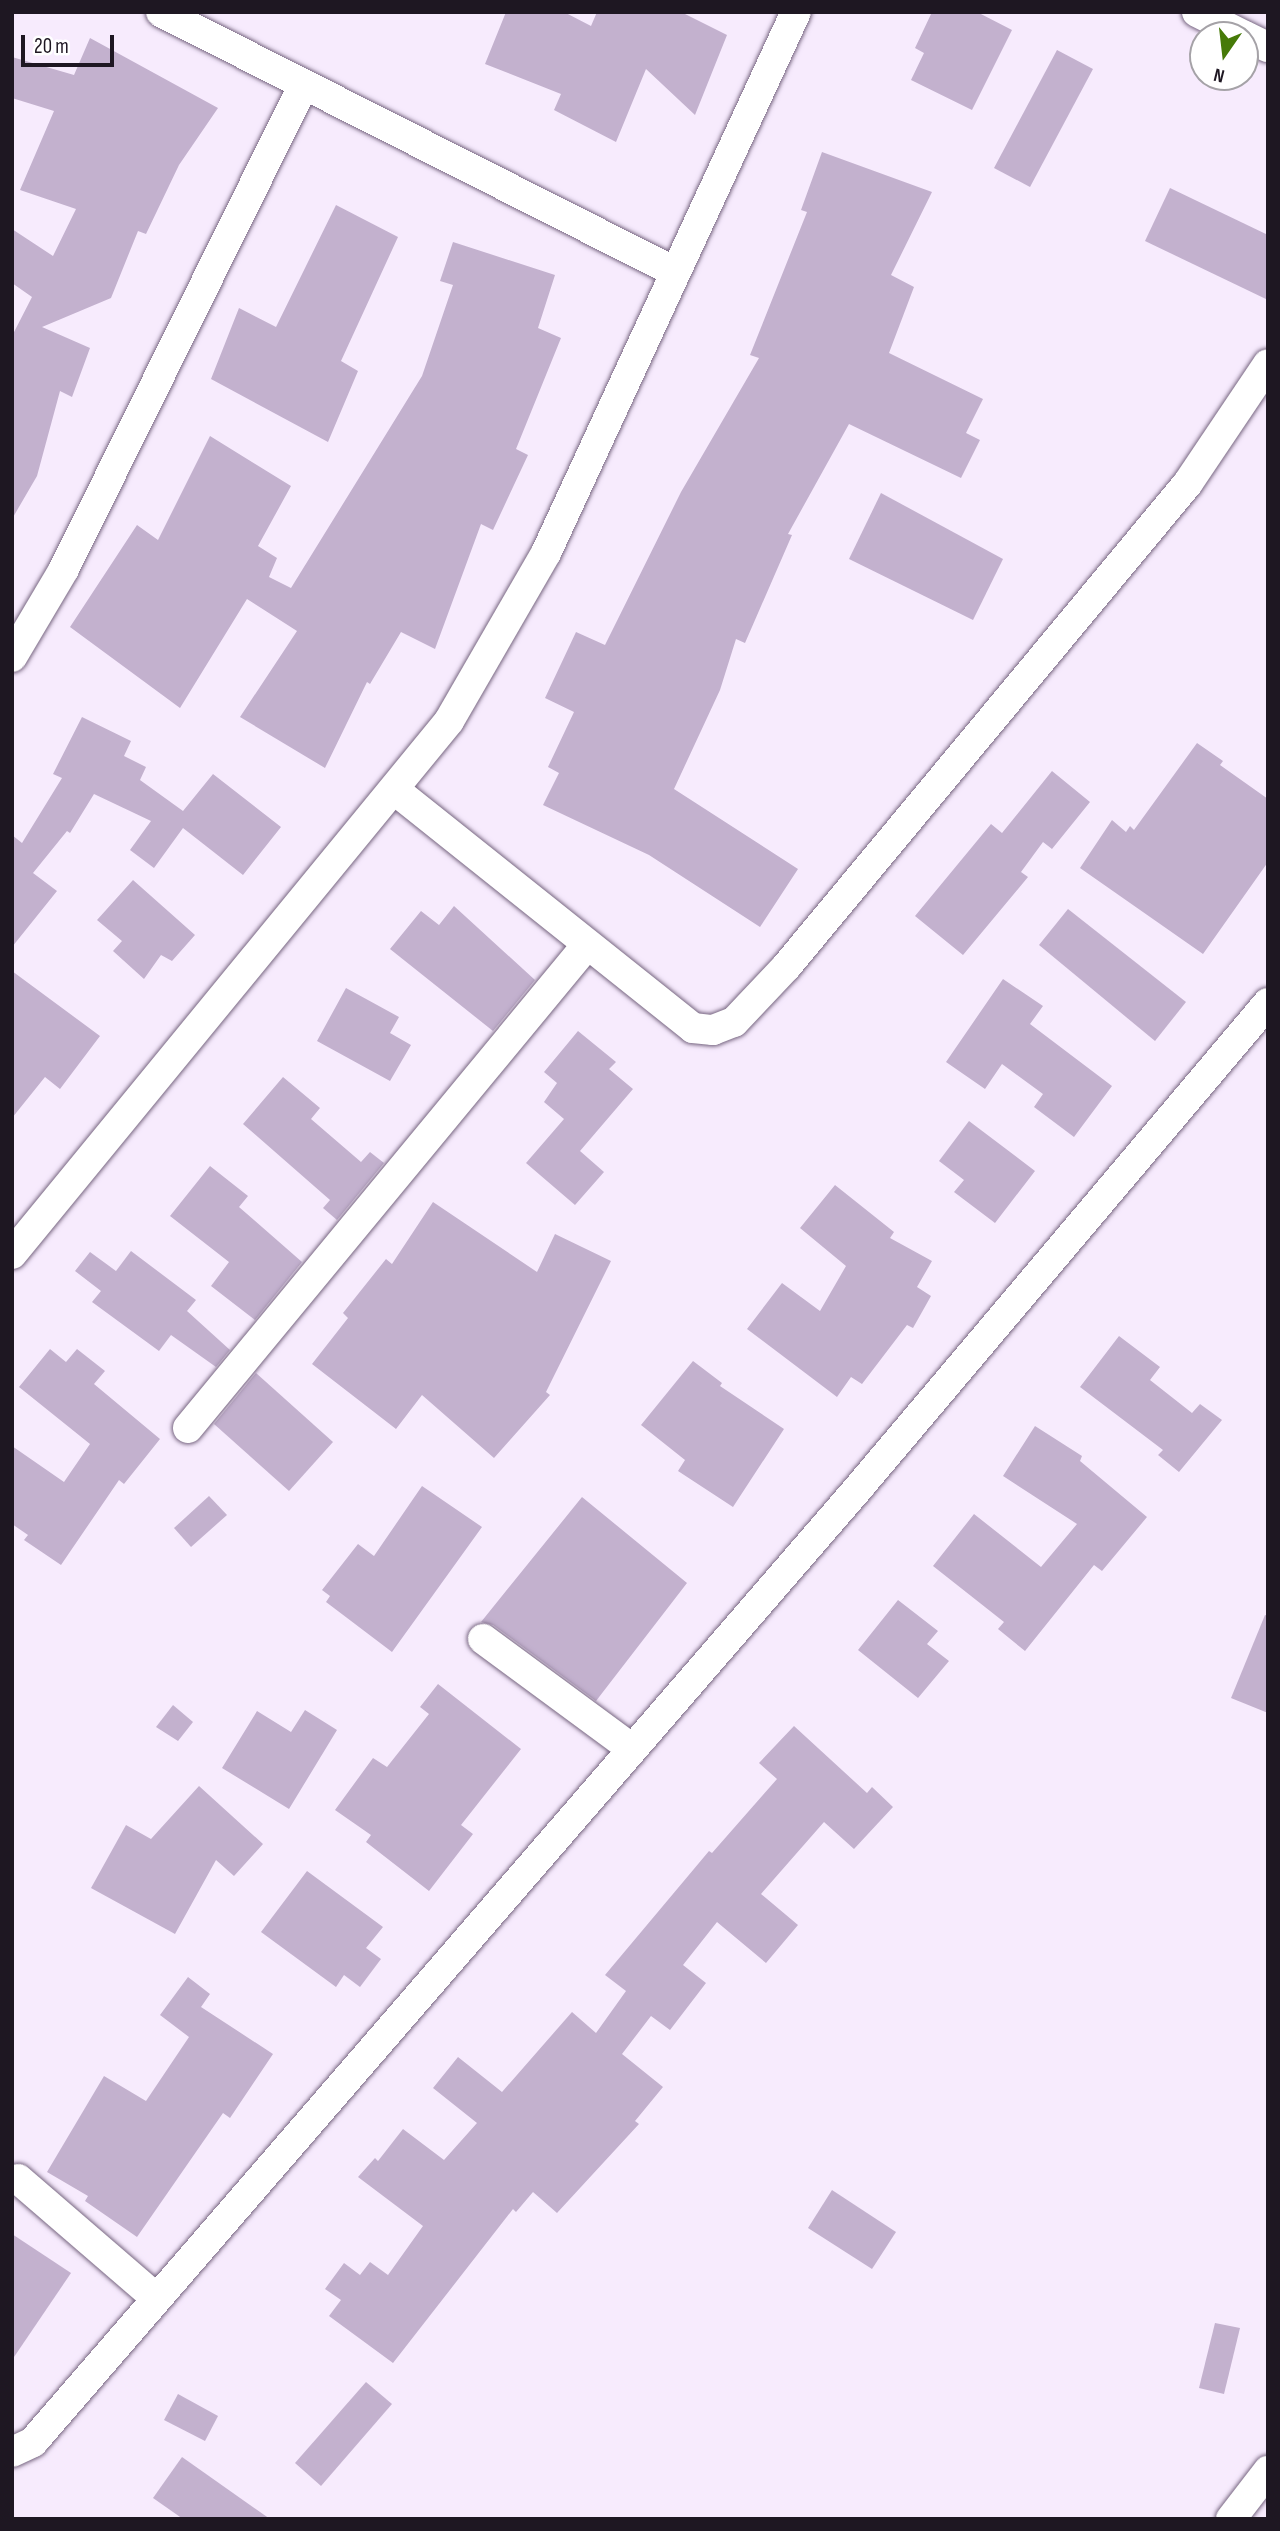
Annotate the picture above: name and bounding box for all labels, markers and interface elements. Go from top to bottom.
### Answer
scale bar [24,21,117,65]
north arrow [1189,21,1259,91]
text: 20 m [34,34,69,59]
text: N [1212,63,1227,87]

